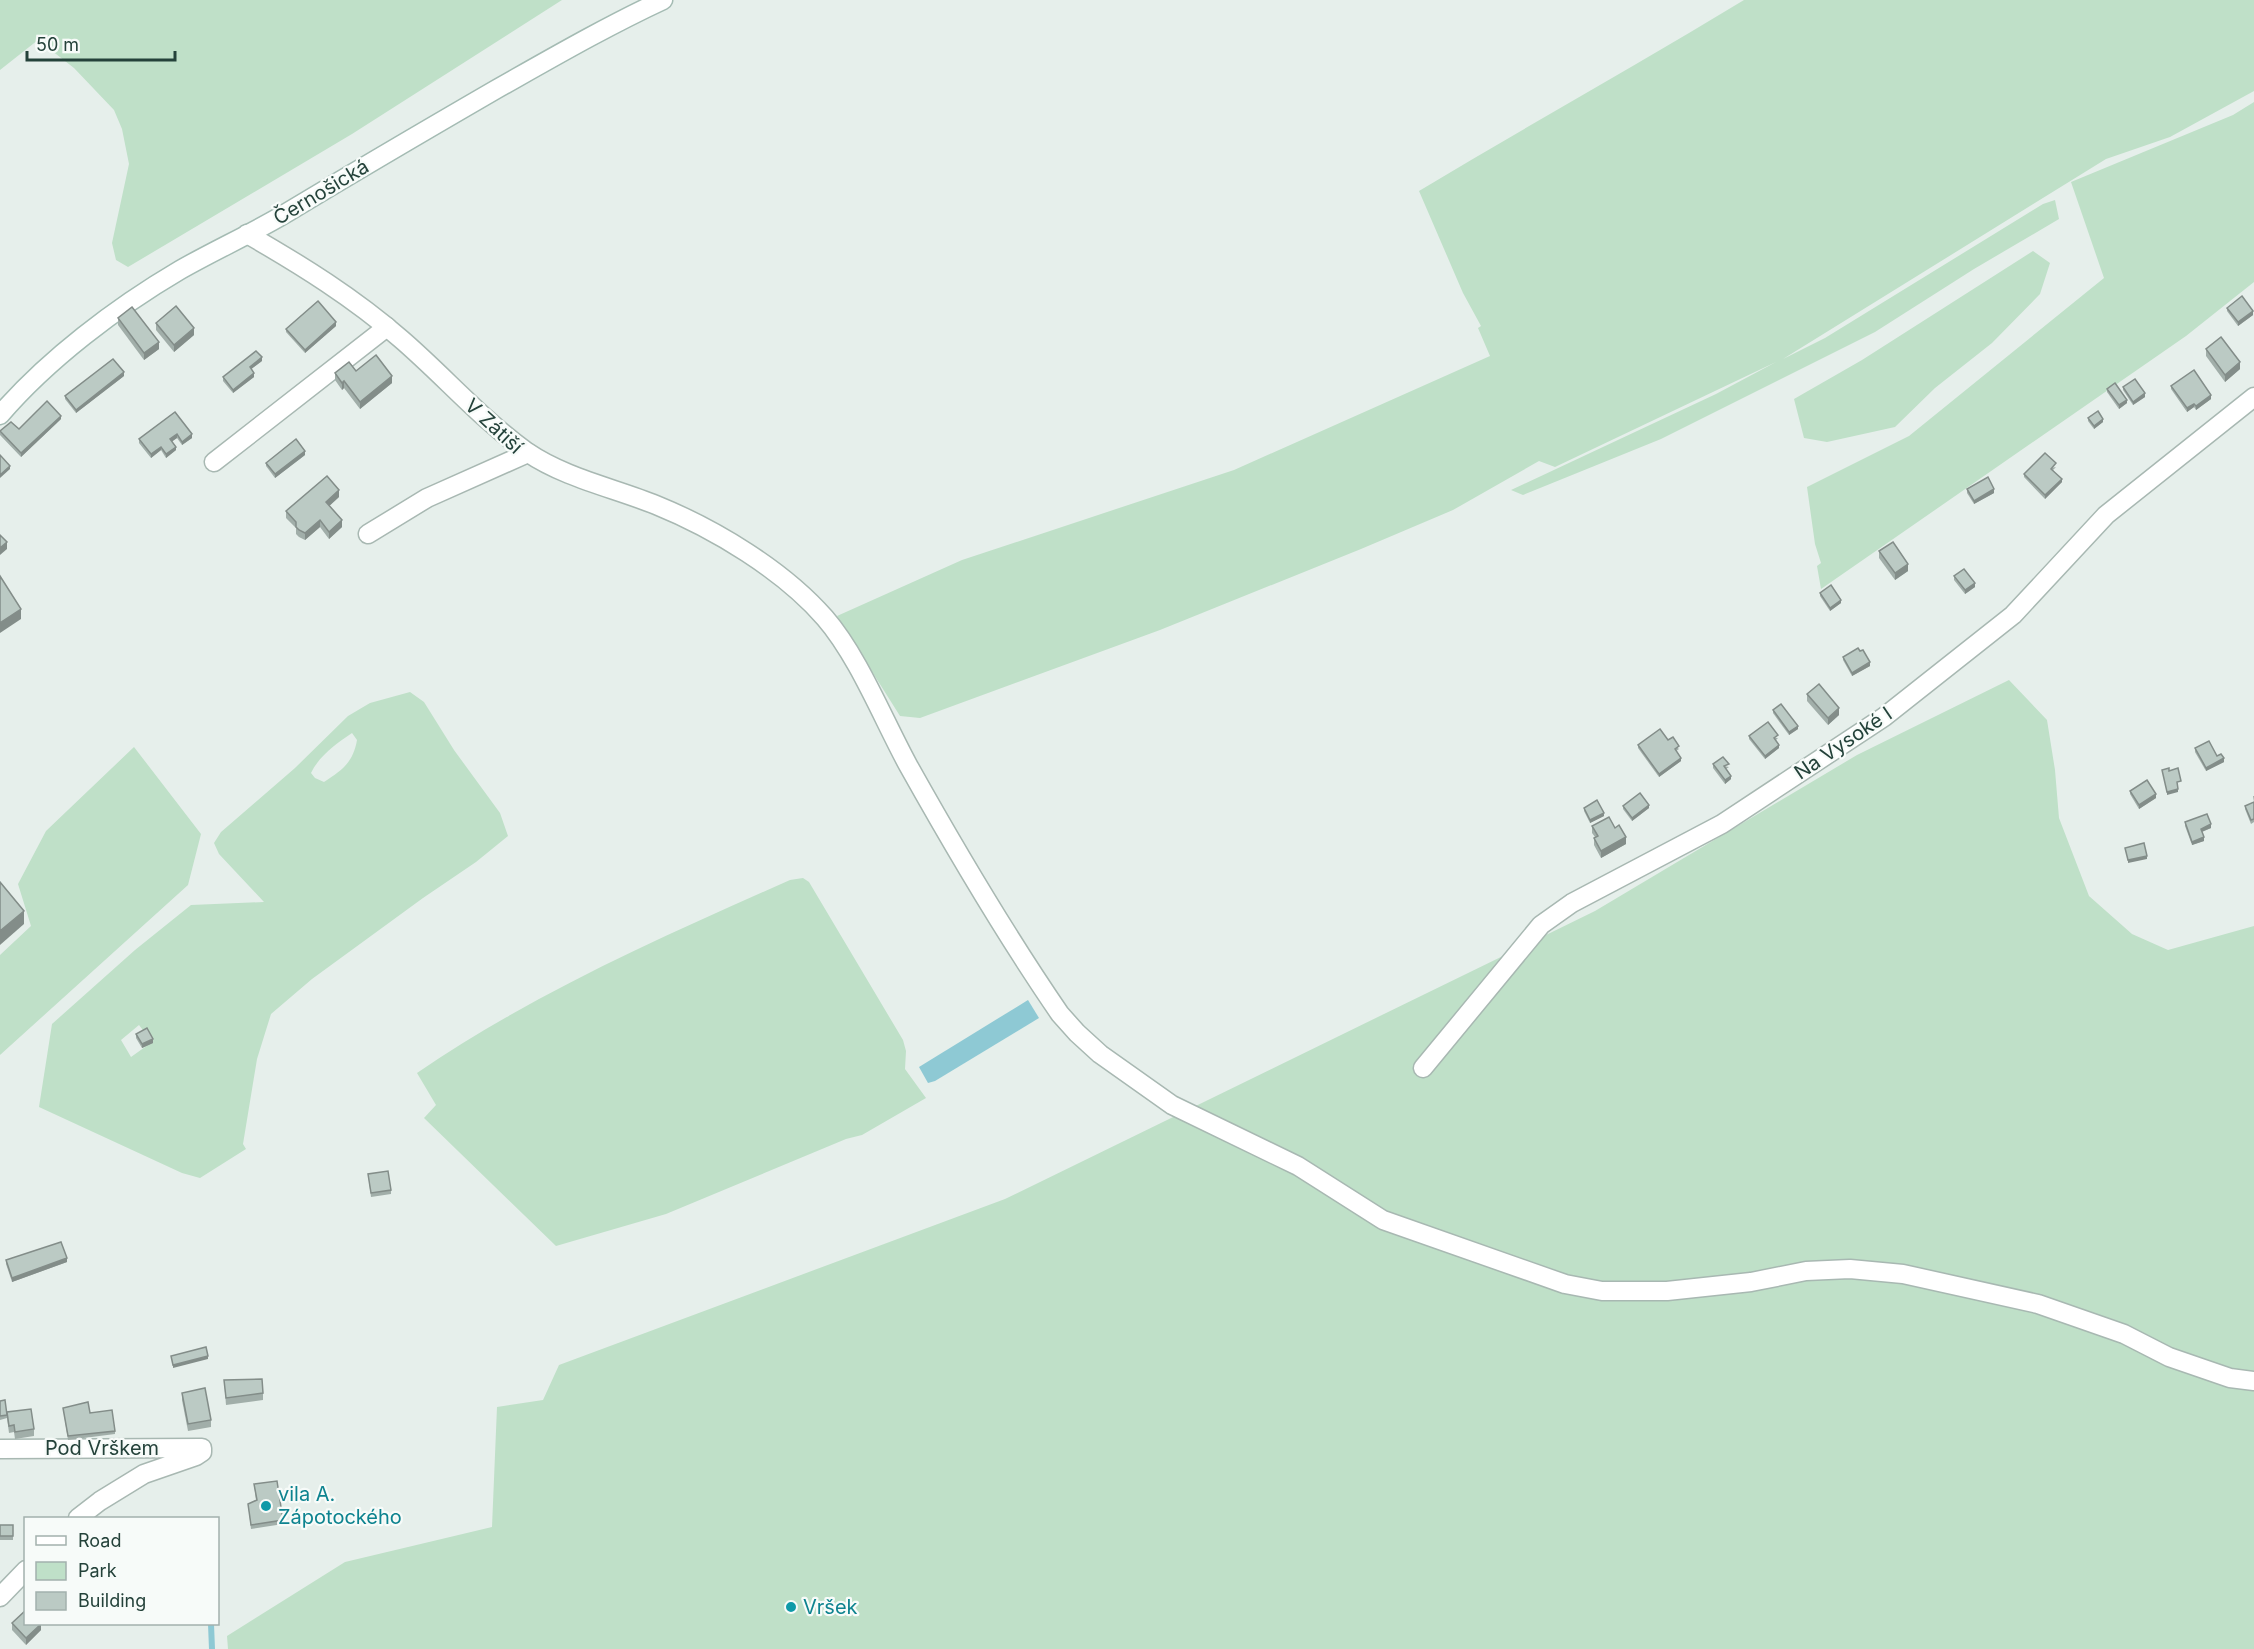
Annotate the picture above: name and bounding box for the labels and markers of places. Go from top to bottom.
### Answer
place label: vila A. Zápotockého [278,1482,402,1529]
marker: vila A. Zápotockého [259,1499,273,1513]
place label: Vršek [803,1595,858,1619]
marker: Vršek [784,1600,798,1614]

